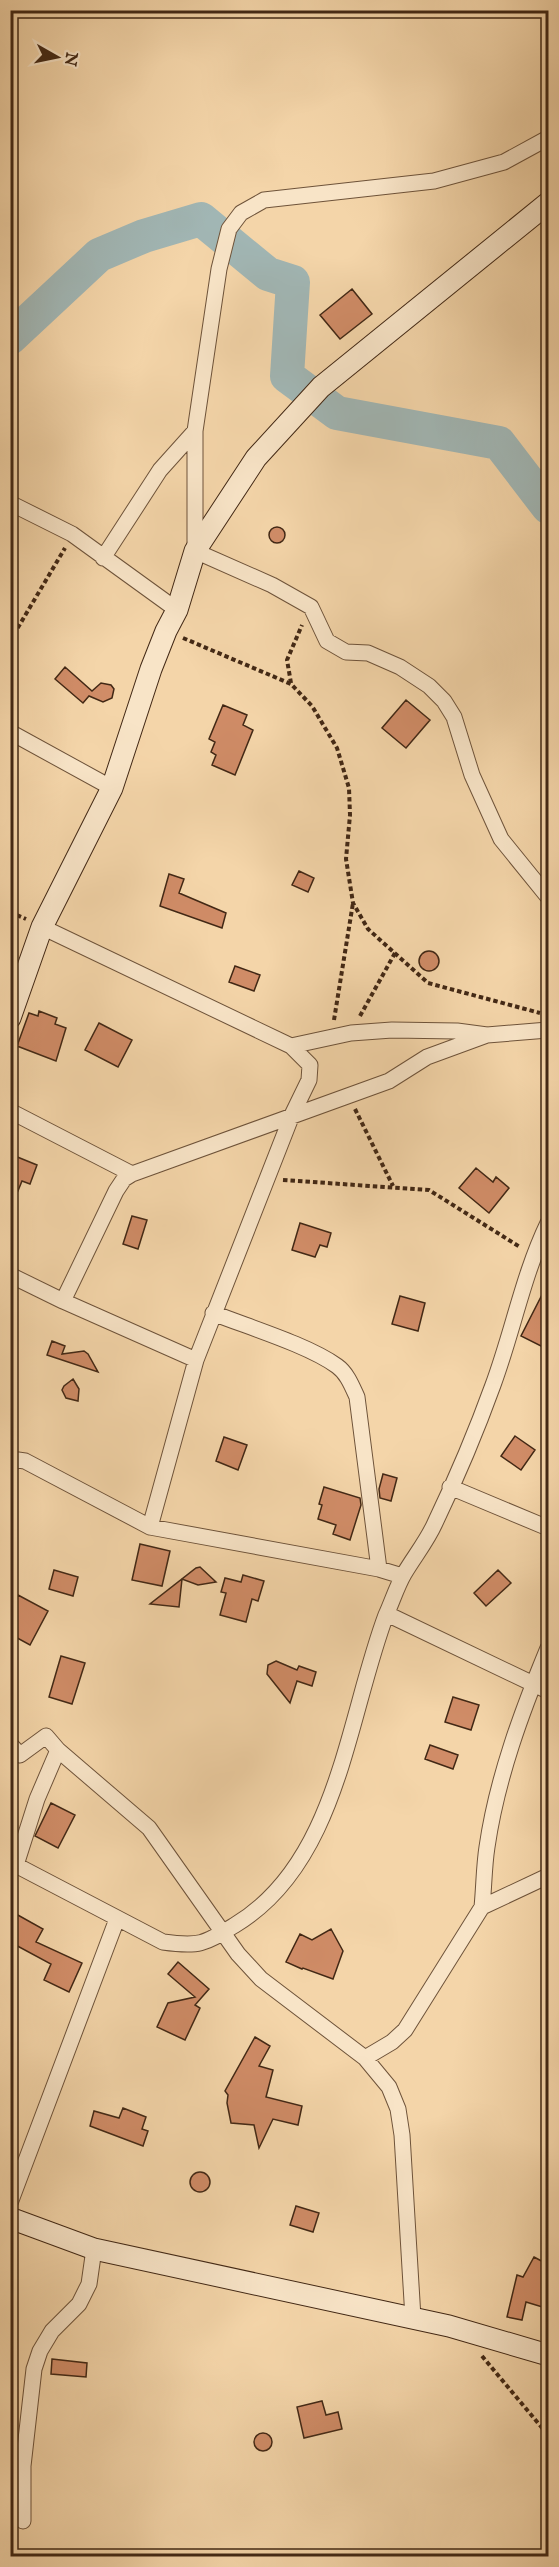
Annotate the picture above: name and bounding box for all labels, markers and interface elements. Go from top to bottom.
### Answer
north arrow [27,27,87,87]
text: N [59,50,81,68]

